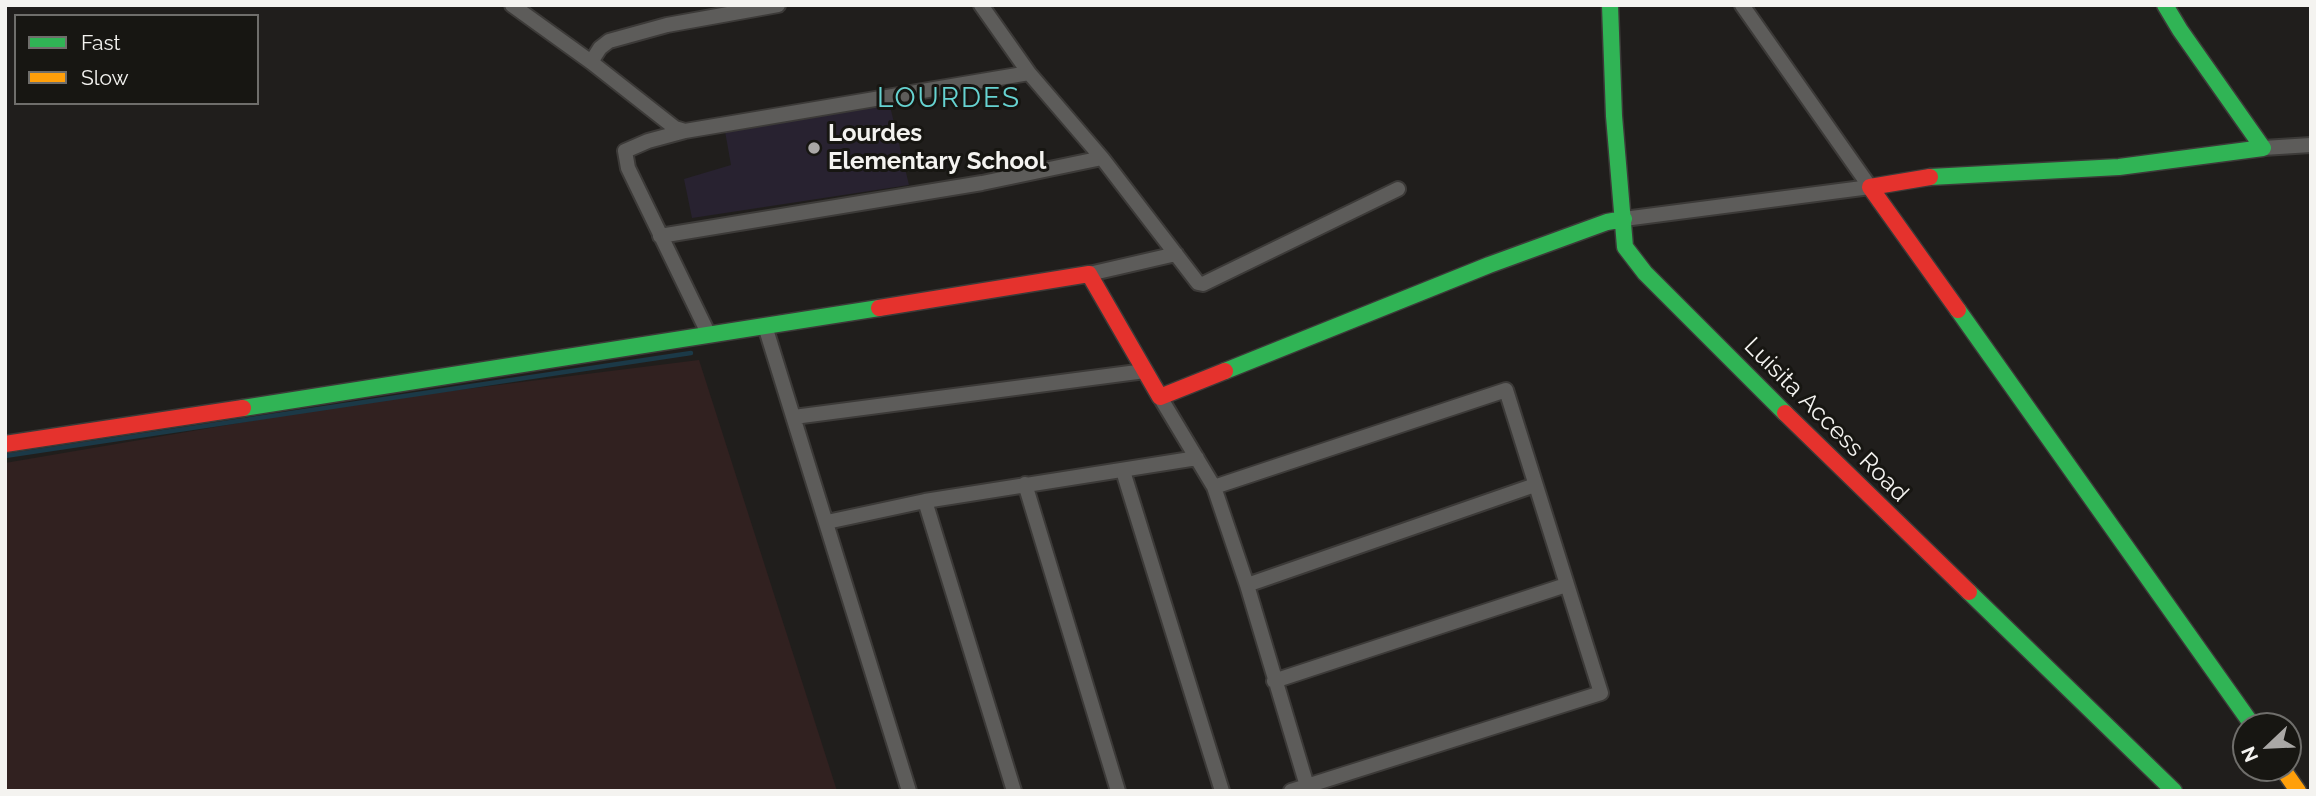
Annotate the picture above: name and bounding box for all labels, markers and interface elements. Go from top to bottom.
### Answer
legend [14,14,259,105]
text: Fast [81,30,121,55]
text: Slow [81,65,129,90]
district label: LOURDES [878,82,1020,116]
place label: Lourdes Elementary School [828,120,1046,176]
marker: Lourdes Elementary School [806,140,822,156]
street label: Luisita Access Road [1738,332,1914,508]
north arrow [2232,712,2302,782]
text: N [2237,743,2262,765]

